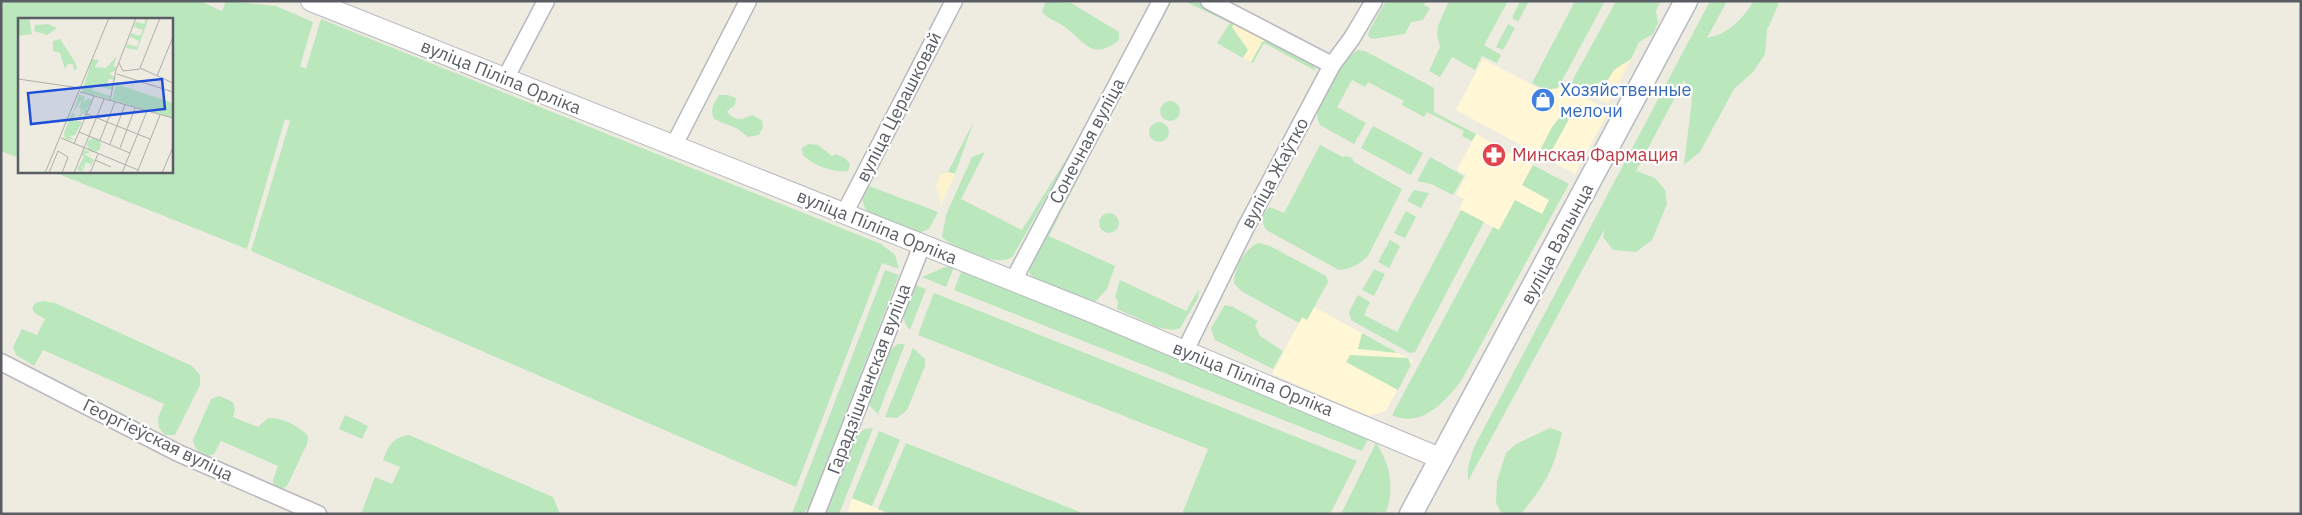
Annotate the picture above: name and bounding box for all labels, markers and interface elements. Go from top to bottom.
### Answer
inset map [18,18,172,172]
street label: вуліца Церашковай [851,28,946,186]
street label: вуліца Піліпа Орліка [418,34,585,119]
street label: Сонечная вуліца [1044,74,1130,208]
place label: Хозяйственные мелочи [1560,78,1692,122]
shop icon: Хозяйственные мелочи [1530,87,1556,113]
street label: вуліца Жаўтко [1236,113,1313,232]
pharmacy icon: Минская Фармация [1481,142,1507,168]
place label: Минская Фармация [1512,143,1678,166]
street label: вуліца Валынца [1515,179,1598,308]
street label: вуліца Піліпа Орліка [794,184,961,269]
street label: Гарадзішчанская вуліца [822,280,916,477]
street label: вуліца Піліпа Орліка [1170,336,1337,421]
street label: Георгіеўская вуліца [79,393,237,486]

